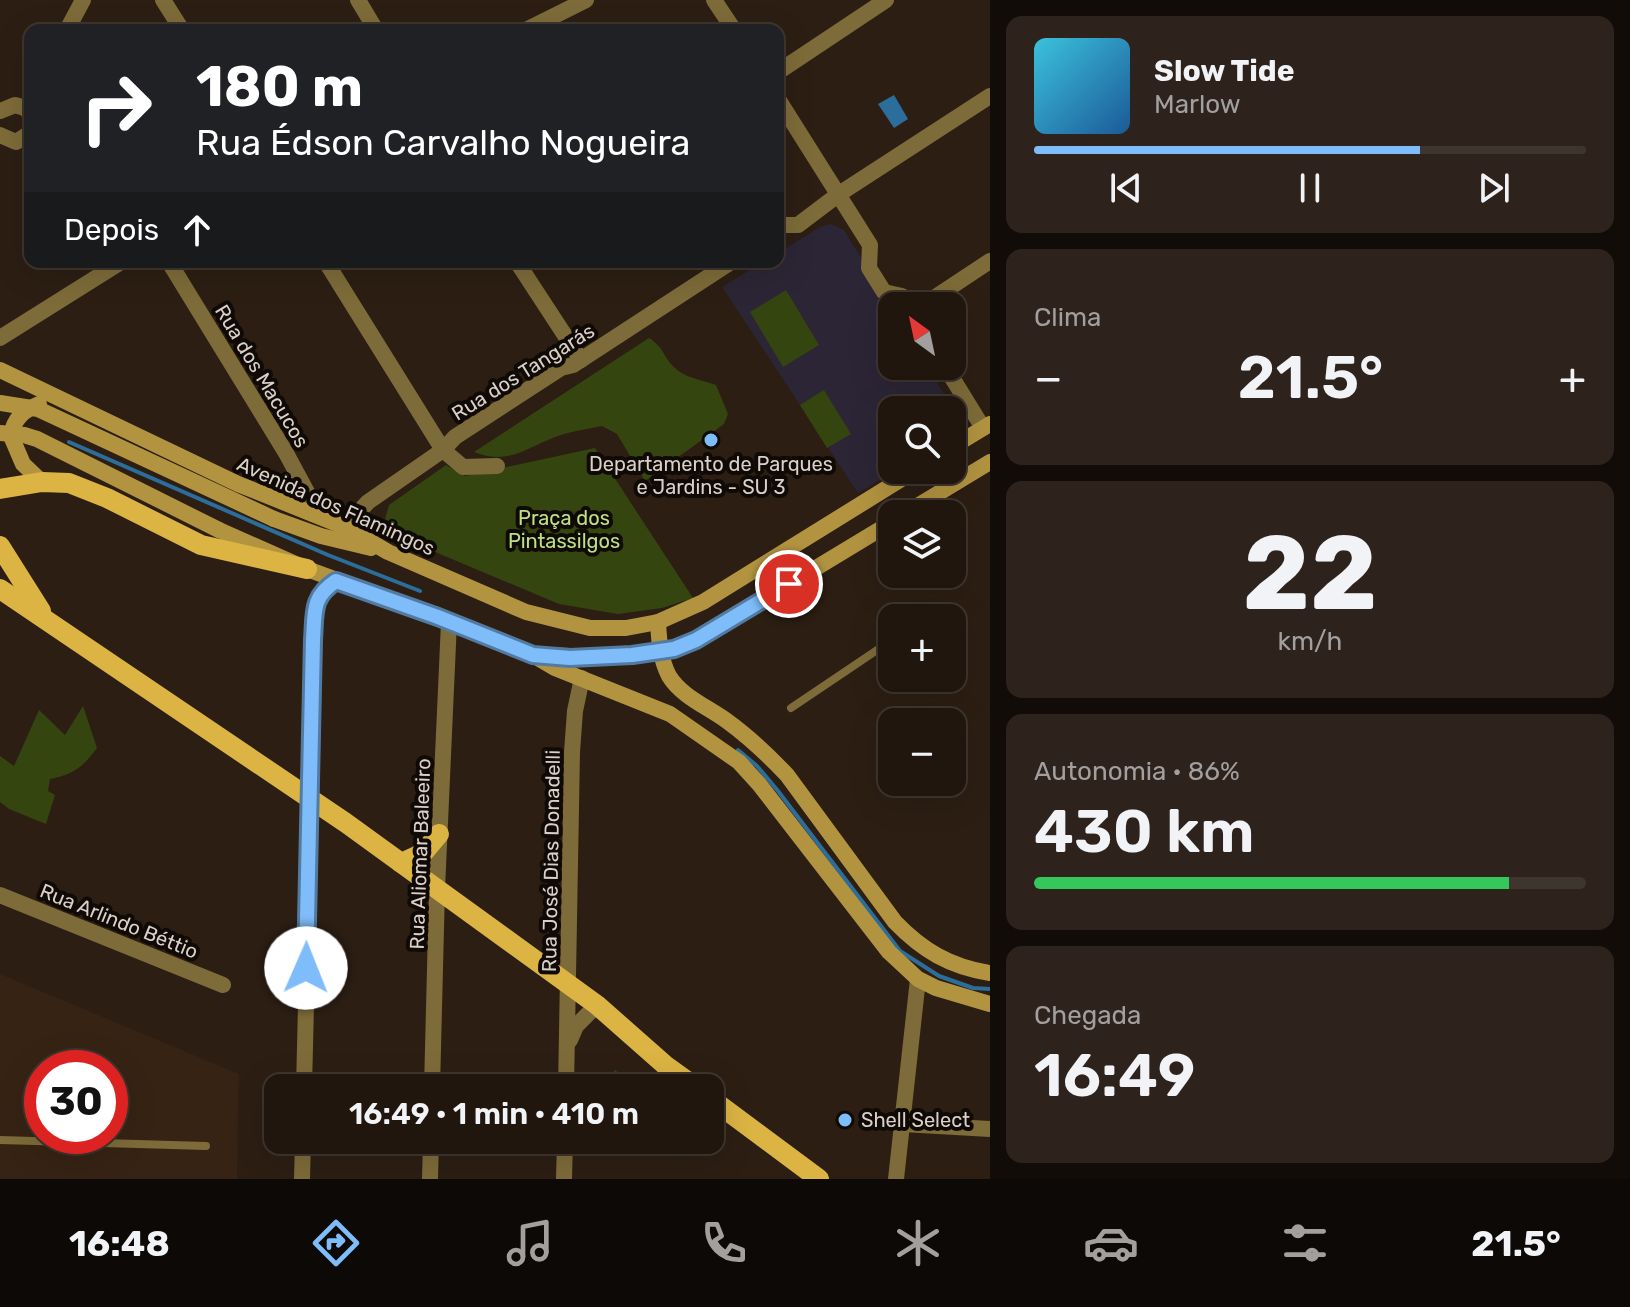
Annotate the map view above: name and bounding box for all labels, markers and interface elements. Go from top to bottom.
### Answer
text: Slow Tide [1154,53,1294,89]
text: 180 m [196,54,363,120]
icon: right [64,56,168,160]
text: Marlow [1154,89,1241,120]
text: Rua Édson Carvalho Nogueira [196,121,690,164]
icon: previous [1104,166,1148,210]
icon: pause [1288,166,1332,210]
icon: next [1472,166,1516,210]
icon: ahead [175,208,219,252]
text: Depois [64,212,159,248]
north arrow [878,292,966,380]
map controls [878,292,966,796]
street label: Rua dos Macucos [210,300,314,452]
text: Clima [1034,302,1101,333]
street label: Rua dos Tangarás [447,318,599,426]
text: 21.5° [1238,342,1383,413]
text: − [1034,352,1063,404]
text: + [1559,352,1586,404]
button: search [878,396,966,484]
marker: Departamento de Parques e Jardins - SU 3 [702,431,720,449]
street label: Avenida dos Flamingos [233,452,439,560]
place label: Departamento de Parques e Jardins - SU 3 [589,452,833,499]
button: layers [878,500,966,588]
park label: Praça dos Pintassilgos [508,506,620,553]
text: 22 [1242,512,1378,635]
pin [755,550,823,618]
icon: arrive [767,562,811,606]
button: + [878,604,966,692]
text: km/h [1278,626,1342,657]
button: − [878,708,966,796]
street label: Rua José Dias Donadelli [537,750,565,972]
text: Autonomia · 86% [1034,756,1240,787]
street label: Rua Aliomar Baleeiro [405,758,435,950]
text: 430 km [1034,796,1255,867]
street label: Rua Arlindo Béttio [37,878,201,964]
position arrow [264,926,348,1010]
text: Chegada [1034,1000,1141,1031]
text: 16:49 [1034,1040,1195,1111]
speed limit sign: 30 [24,1050,128,1154]
text: 16:49 · 1 min · 410 m [349,1096,639,1132]
place label: Shell Select [861,1108,970,1132]
marker: Shell Select [836,1111,854,1129]
icon: directions [308,1215,364,1271]
icon: music [502,1215,558,1271]
icon: phone [696,1215,752,1271]
icon: climate [890,1215,946,1271]
icon: car [1083,1215,1139,1271]
icon: filters [1277,1215,1333,1271]
text: 16:48 [69,1222,170,1265]
text: 21.5° [1471,1222,1561,1265]

